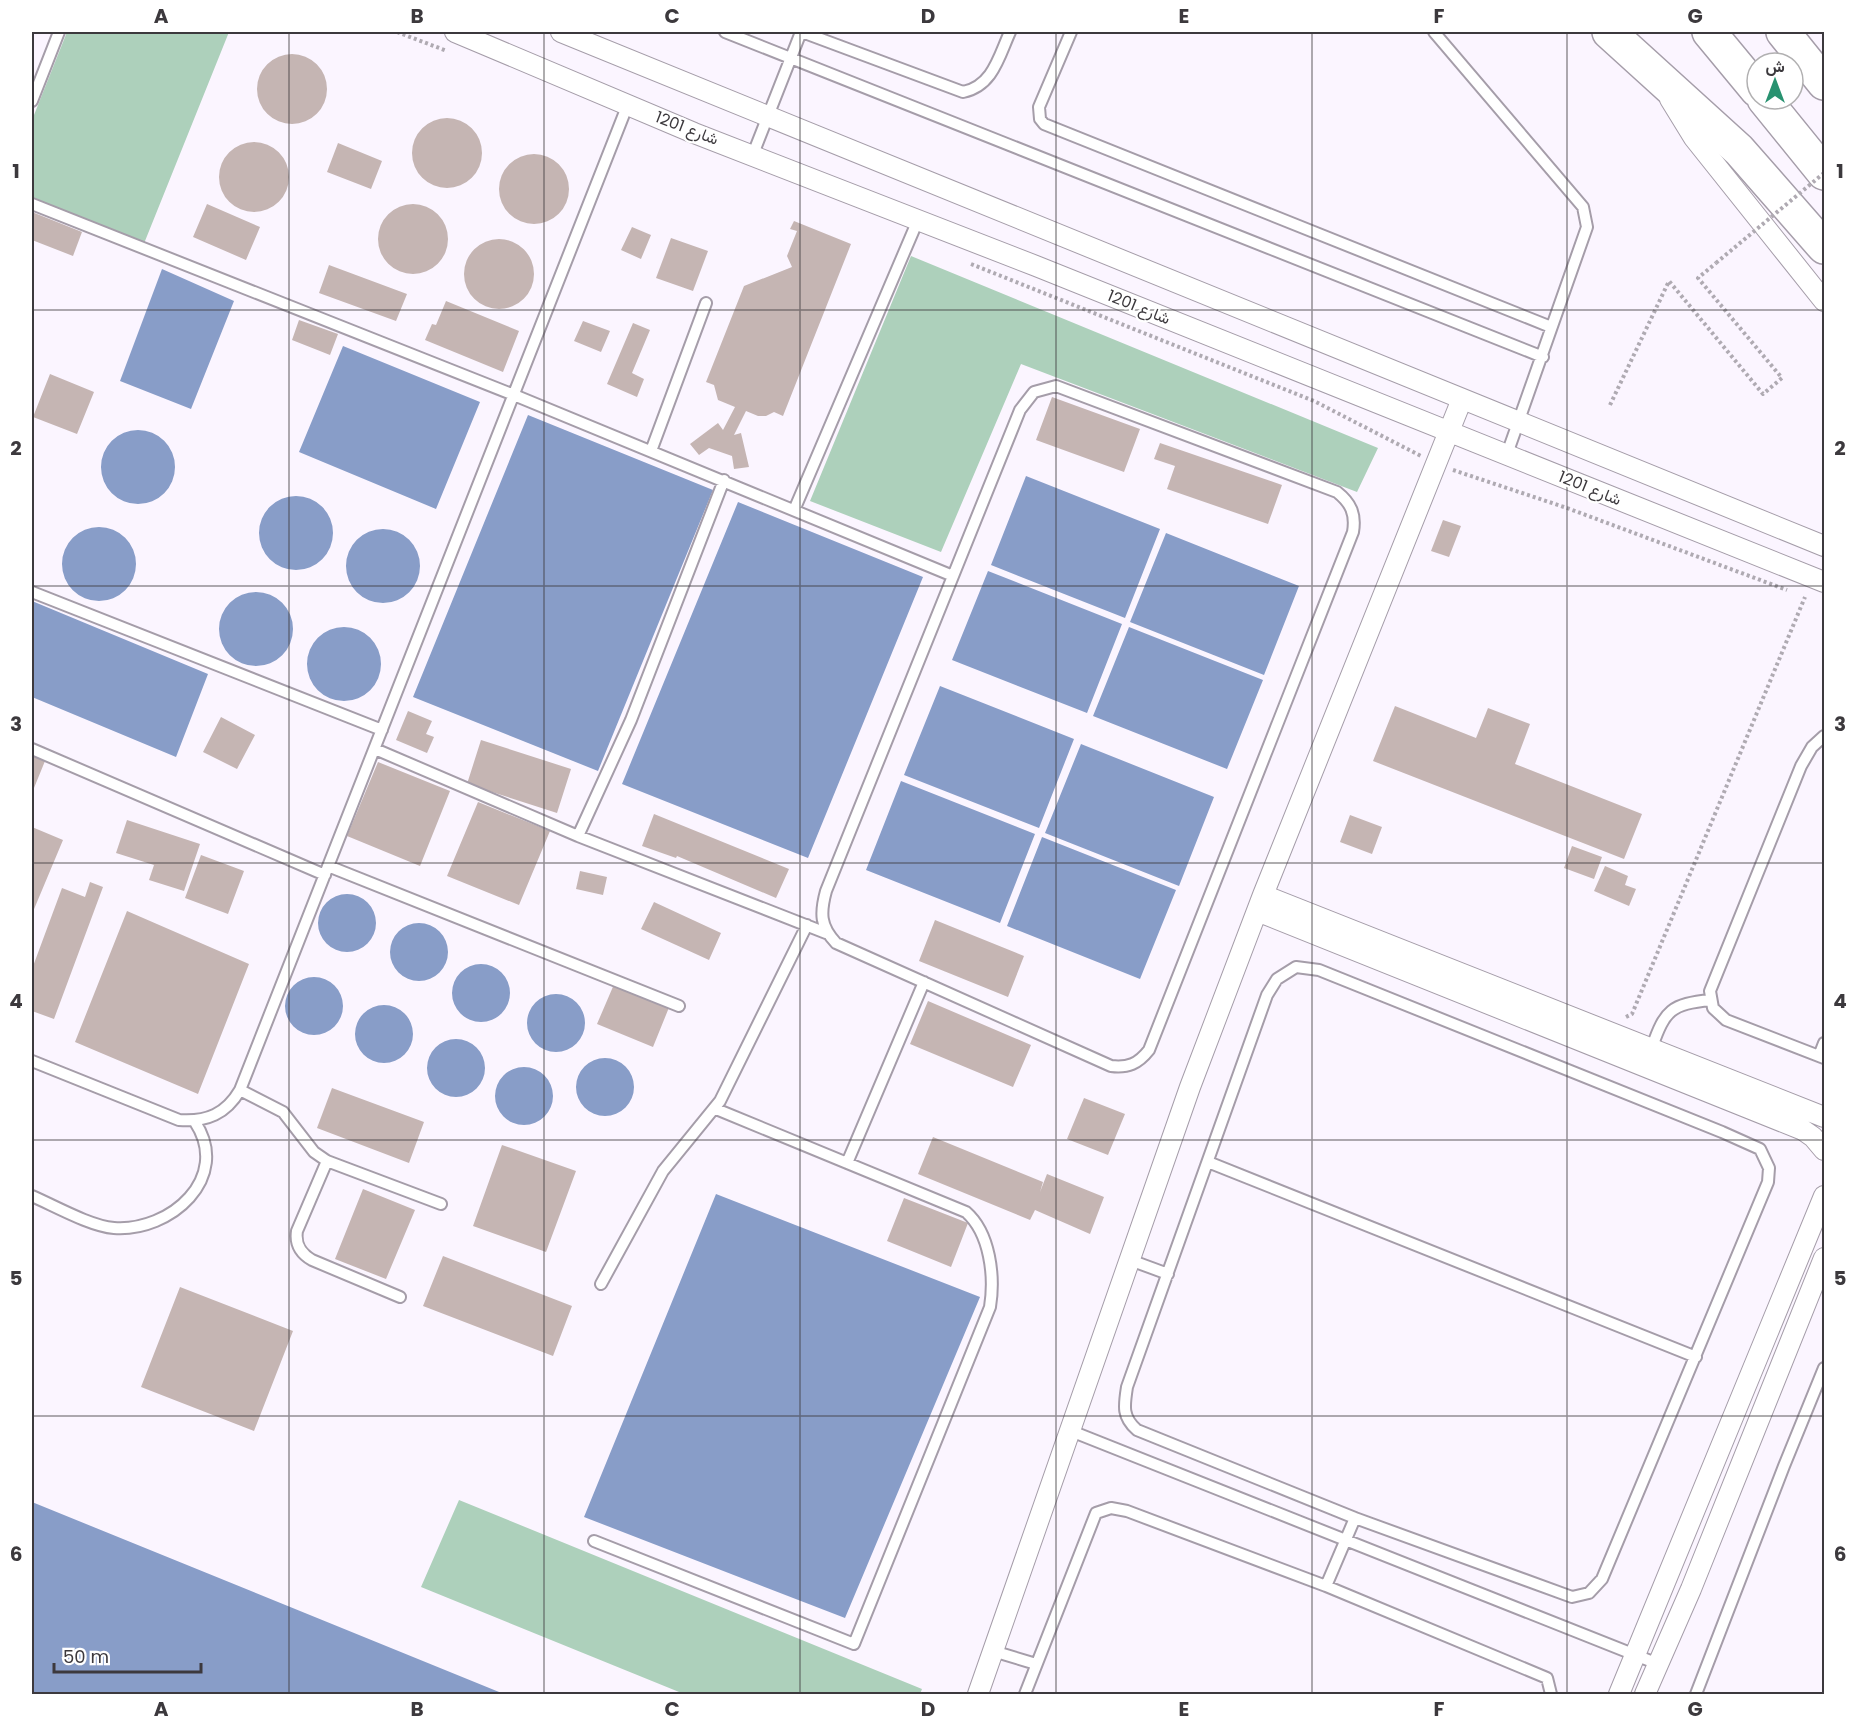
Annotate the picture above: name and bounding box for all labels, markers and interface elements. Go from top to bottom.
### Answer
text: A [154,2,169,30]
text: B [410,2,424,30]
text: C [664,2,680,30]
text: D [921,2,935,30]
text: E [1179,2,1189,30]
text: F [1434,2,1445,30]
text: G [1687,2,1703,30]
north arrow [1745,51,1805,111]
text: ش [1765,55,1785,78]
street label: شارع 1201 [652,105,722,151]
text: 1 [12,157,20,185]
text: 1 [1836,157,1844,185]
street label: شارع 1201 [1104,284,1174,330]
text: 2 [10,434,22,462]
text: 2 [1834,434,1846,462]
street label: شارع 1201 [1555,465,1625,511]
text: 3 [10,710,22,738]
text: 3 [1834,710,1846,738]
text: 4 [9,987,23,1015]
text: 4 [1833,987,1847,1015]
text: 5 [10,1264,23,1292]
text: 5 [1834,1264,1847,1292]
text: 6 [10,1540,22,1568]
text: 6 [1834,1540,1846,1568]
scale bar [54,1636,201,1674]
text: 50 m [63,1644,109,1669]
text: A [154,1695,169,1723]
text: B [410,1695,424,1723]
text: C [664,1695,680,1723]
text: D [921,1695,935,1723]
text: E [1179,1695,1189,1723]
text: F [1434,1695,1445,1723]
text: G [1687,1695,1703,1723]

